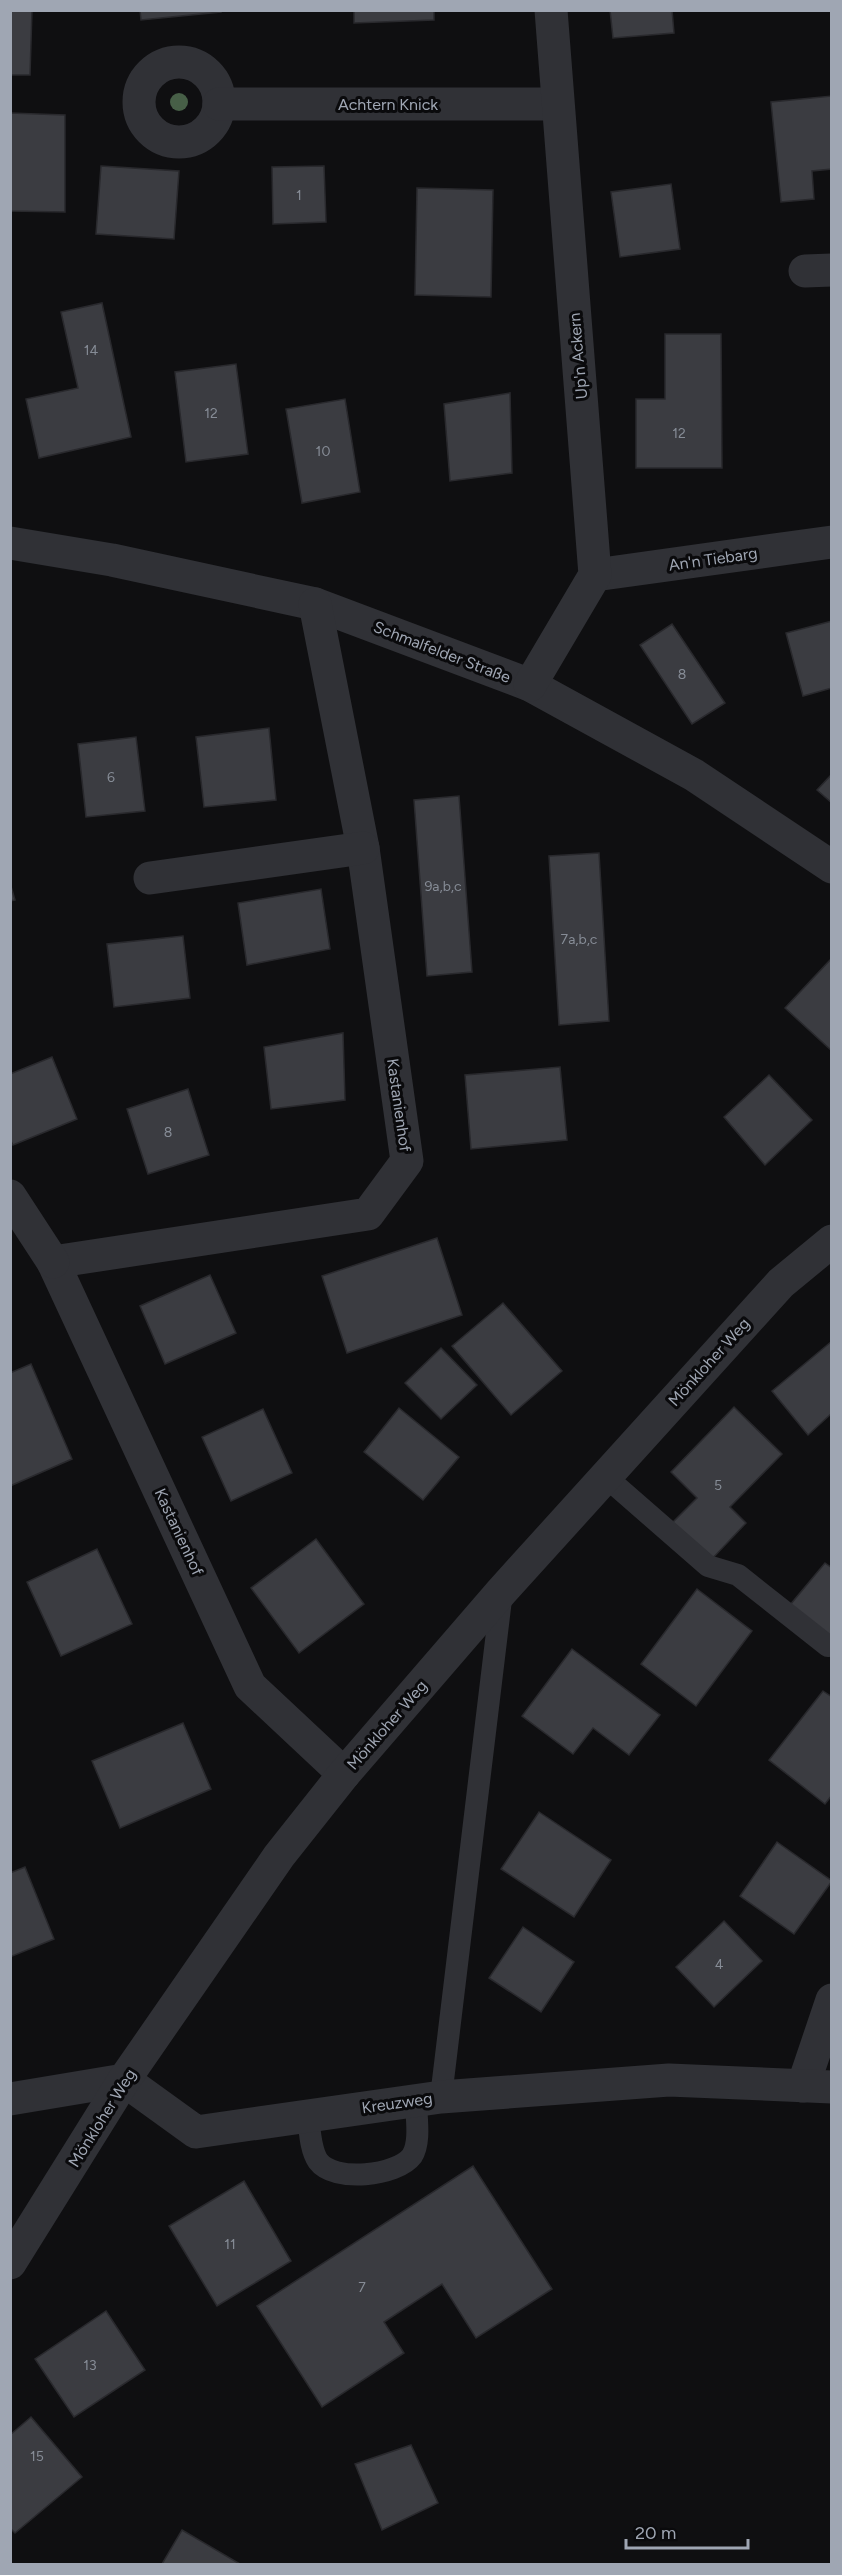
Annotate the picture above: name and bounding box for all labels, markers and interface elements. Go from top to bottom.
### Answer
street label: Achtern Knick [338,95,438,114]
house number: 1 [296,187,302,204]
street label: Up'n Ackern [565,312,591,400]
house number: 14 [84,342,99,359]
house number: 12 [204,405,218,422]
house number: 12 [672,425,686,442]
house number: 10 [316,443,330,460]
street label: An'n Tiebarg [667,543,759,575]
street label: Schmalfelder Straße [371,617,514,687]
house number: 8 [678,666,686,683]
house number: 6 [107,769,115,786]
house number: 9a,b,c [424,878,462,895]
house number: 7a,b,c [561,931,598,948]
street label: Kastanienhof [383,1057,415,1153]
house number: 8 [164,1124,172,1141]
street label: Mönkloher Weg [664,1314,754,1410]
house number: 5 [714,1477,722,1494]
street label: Kastanienhof [151,1485,207,1579]
street label: Mönkloher Weg [343,1676,431,1774]
house number: 4 [715,1956,724,1973]
street label: Mönkloher Weg [64,2065,140,2171]
street label: Kreuzweg [360,2089,434,2117]
house number: 11 [224,2236,236,2253]
house number: 7 [358,2279,366,2296]
house number: 13 [83,2357,97,2374]
house number: 15 [30,2448,44,2465]
scale bar [626,2512,748,2550]
text: 20 m [635,2522,676,2544]

